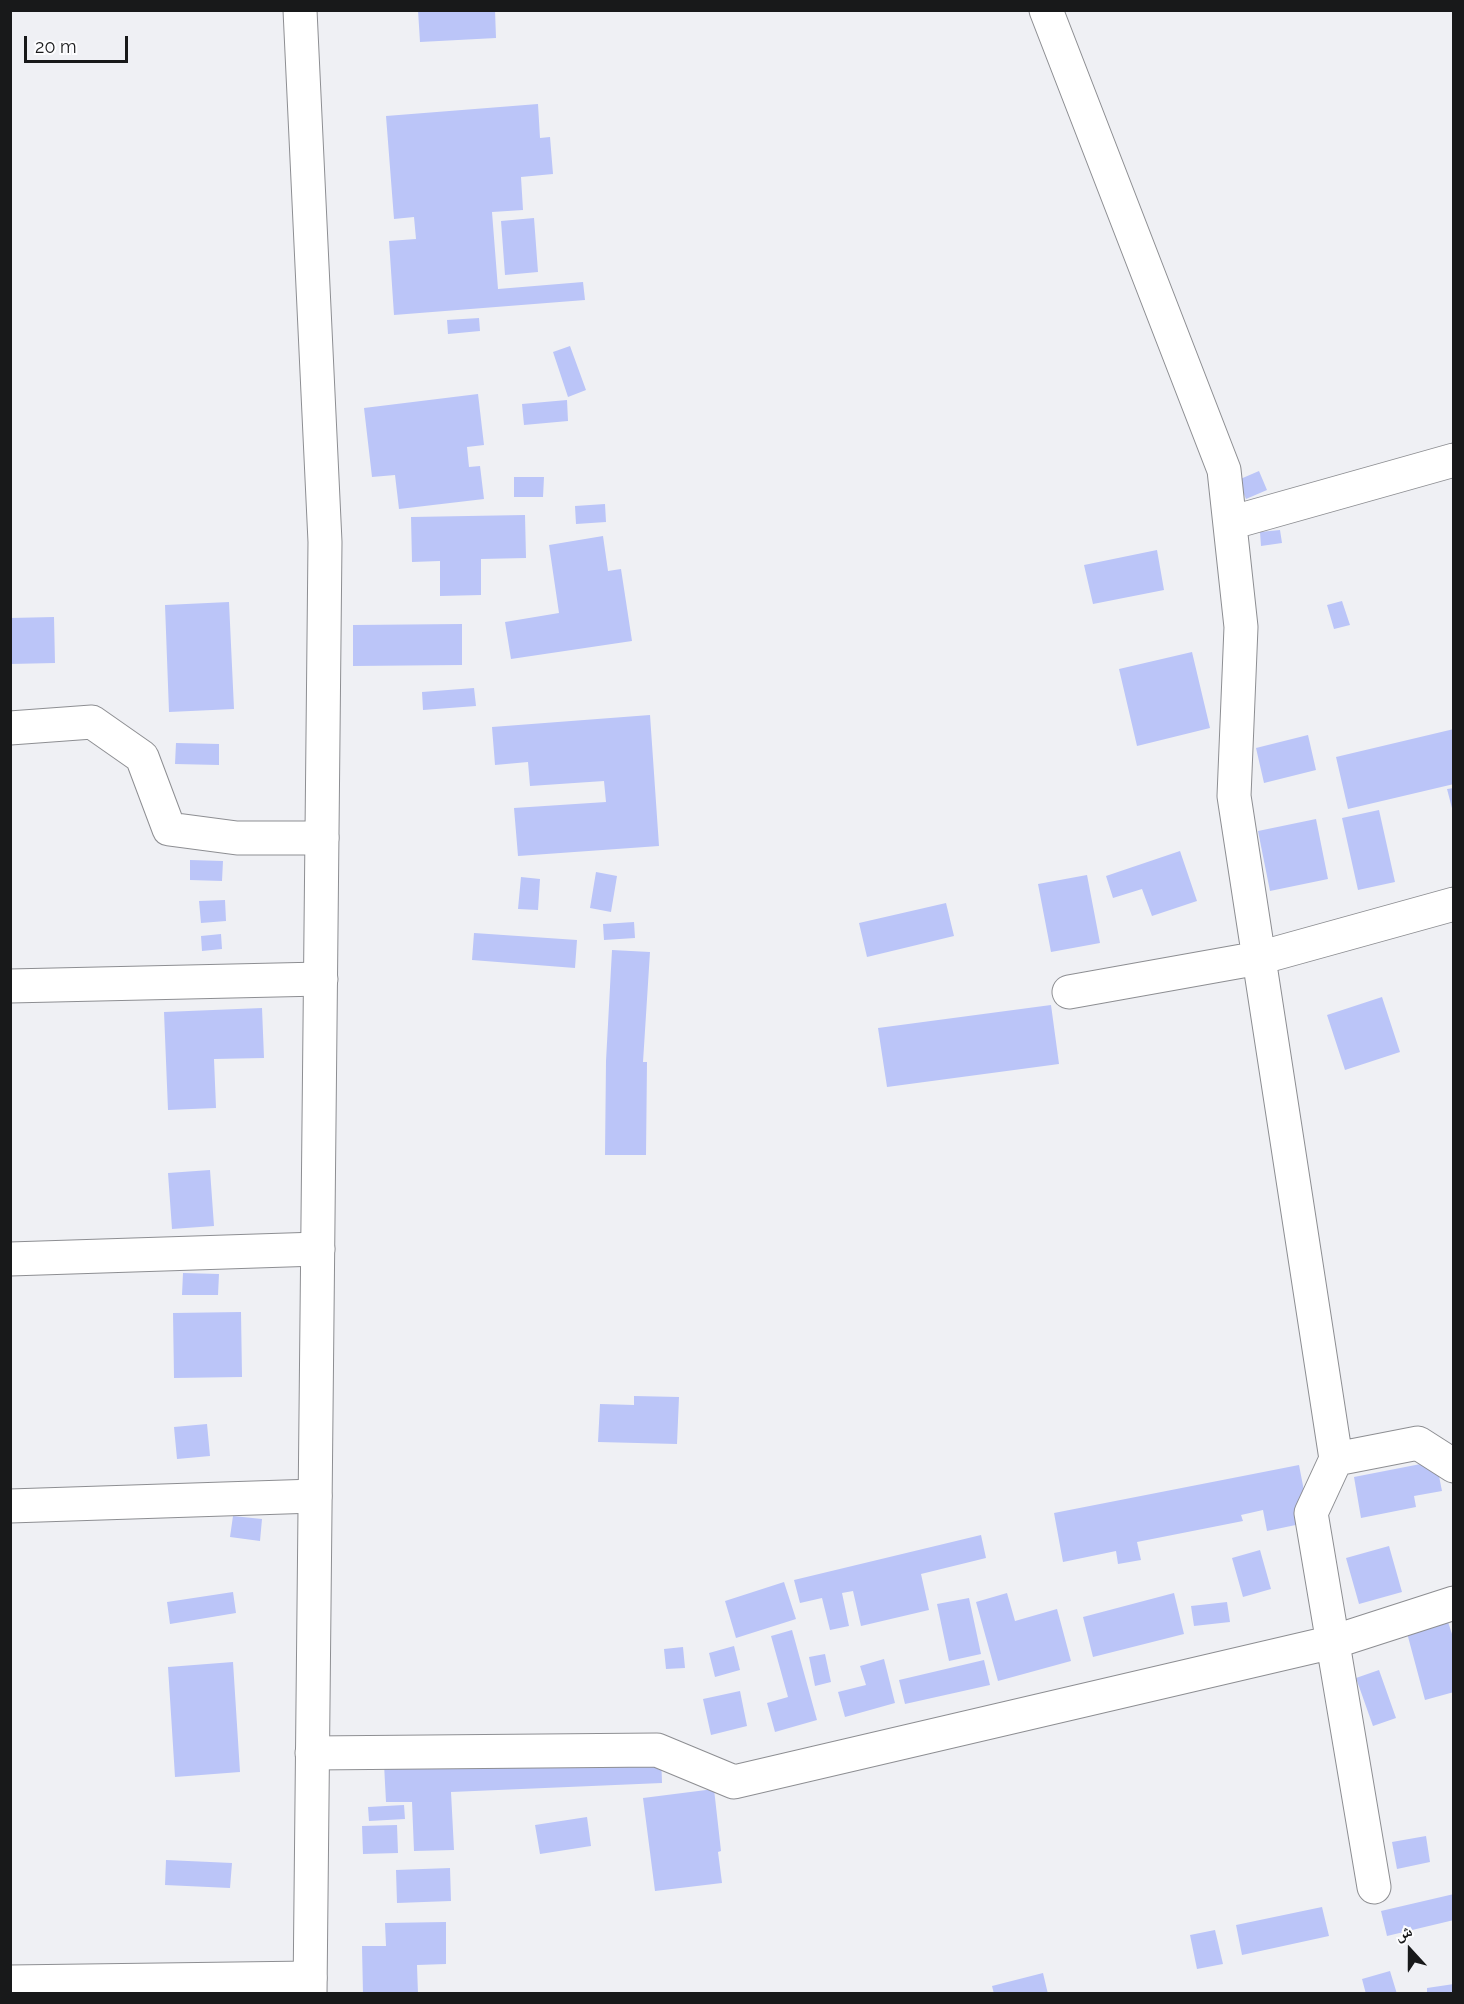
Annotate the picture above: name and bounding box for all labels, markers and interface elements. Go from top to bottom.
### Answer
scale bar [27,24,130,62]
text: 20 m [35,36,77,57]
north arrow [1380,1920,1440,1980]
text: ش [1392,1921,1415,1945]

